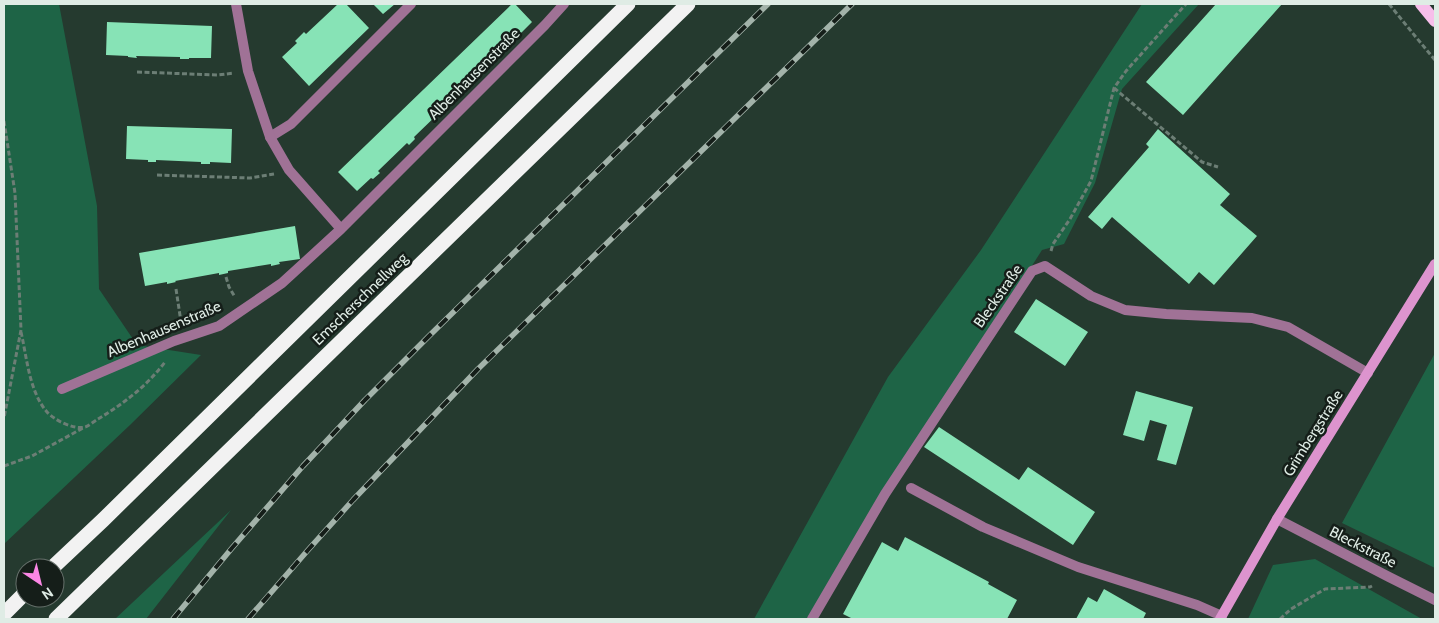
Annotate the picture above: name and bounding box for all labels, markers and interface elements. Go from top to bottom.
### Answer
street label: Albenhausenstraße [425,24,524,123]
street label: Emscherschnellweg [309,249,412,349]
street label: Bleckstraße [970,261,1026,331]
street label: Albenhausenstraße [104,297,224,361]
street label: Grimbergstraße [1279,386,1347,480]
street label: Bleckstraße [1326,522,1400,572]
north arrow [15,558,65,608]
text: N [38,583,57,604]

